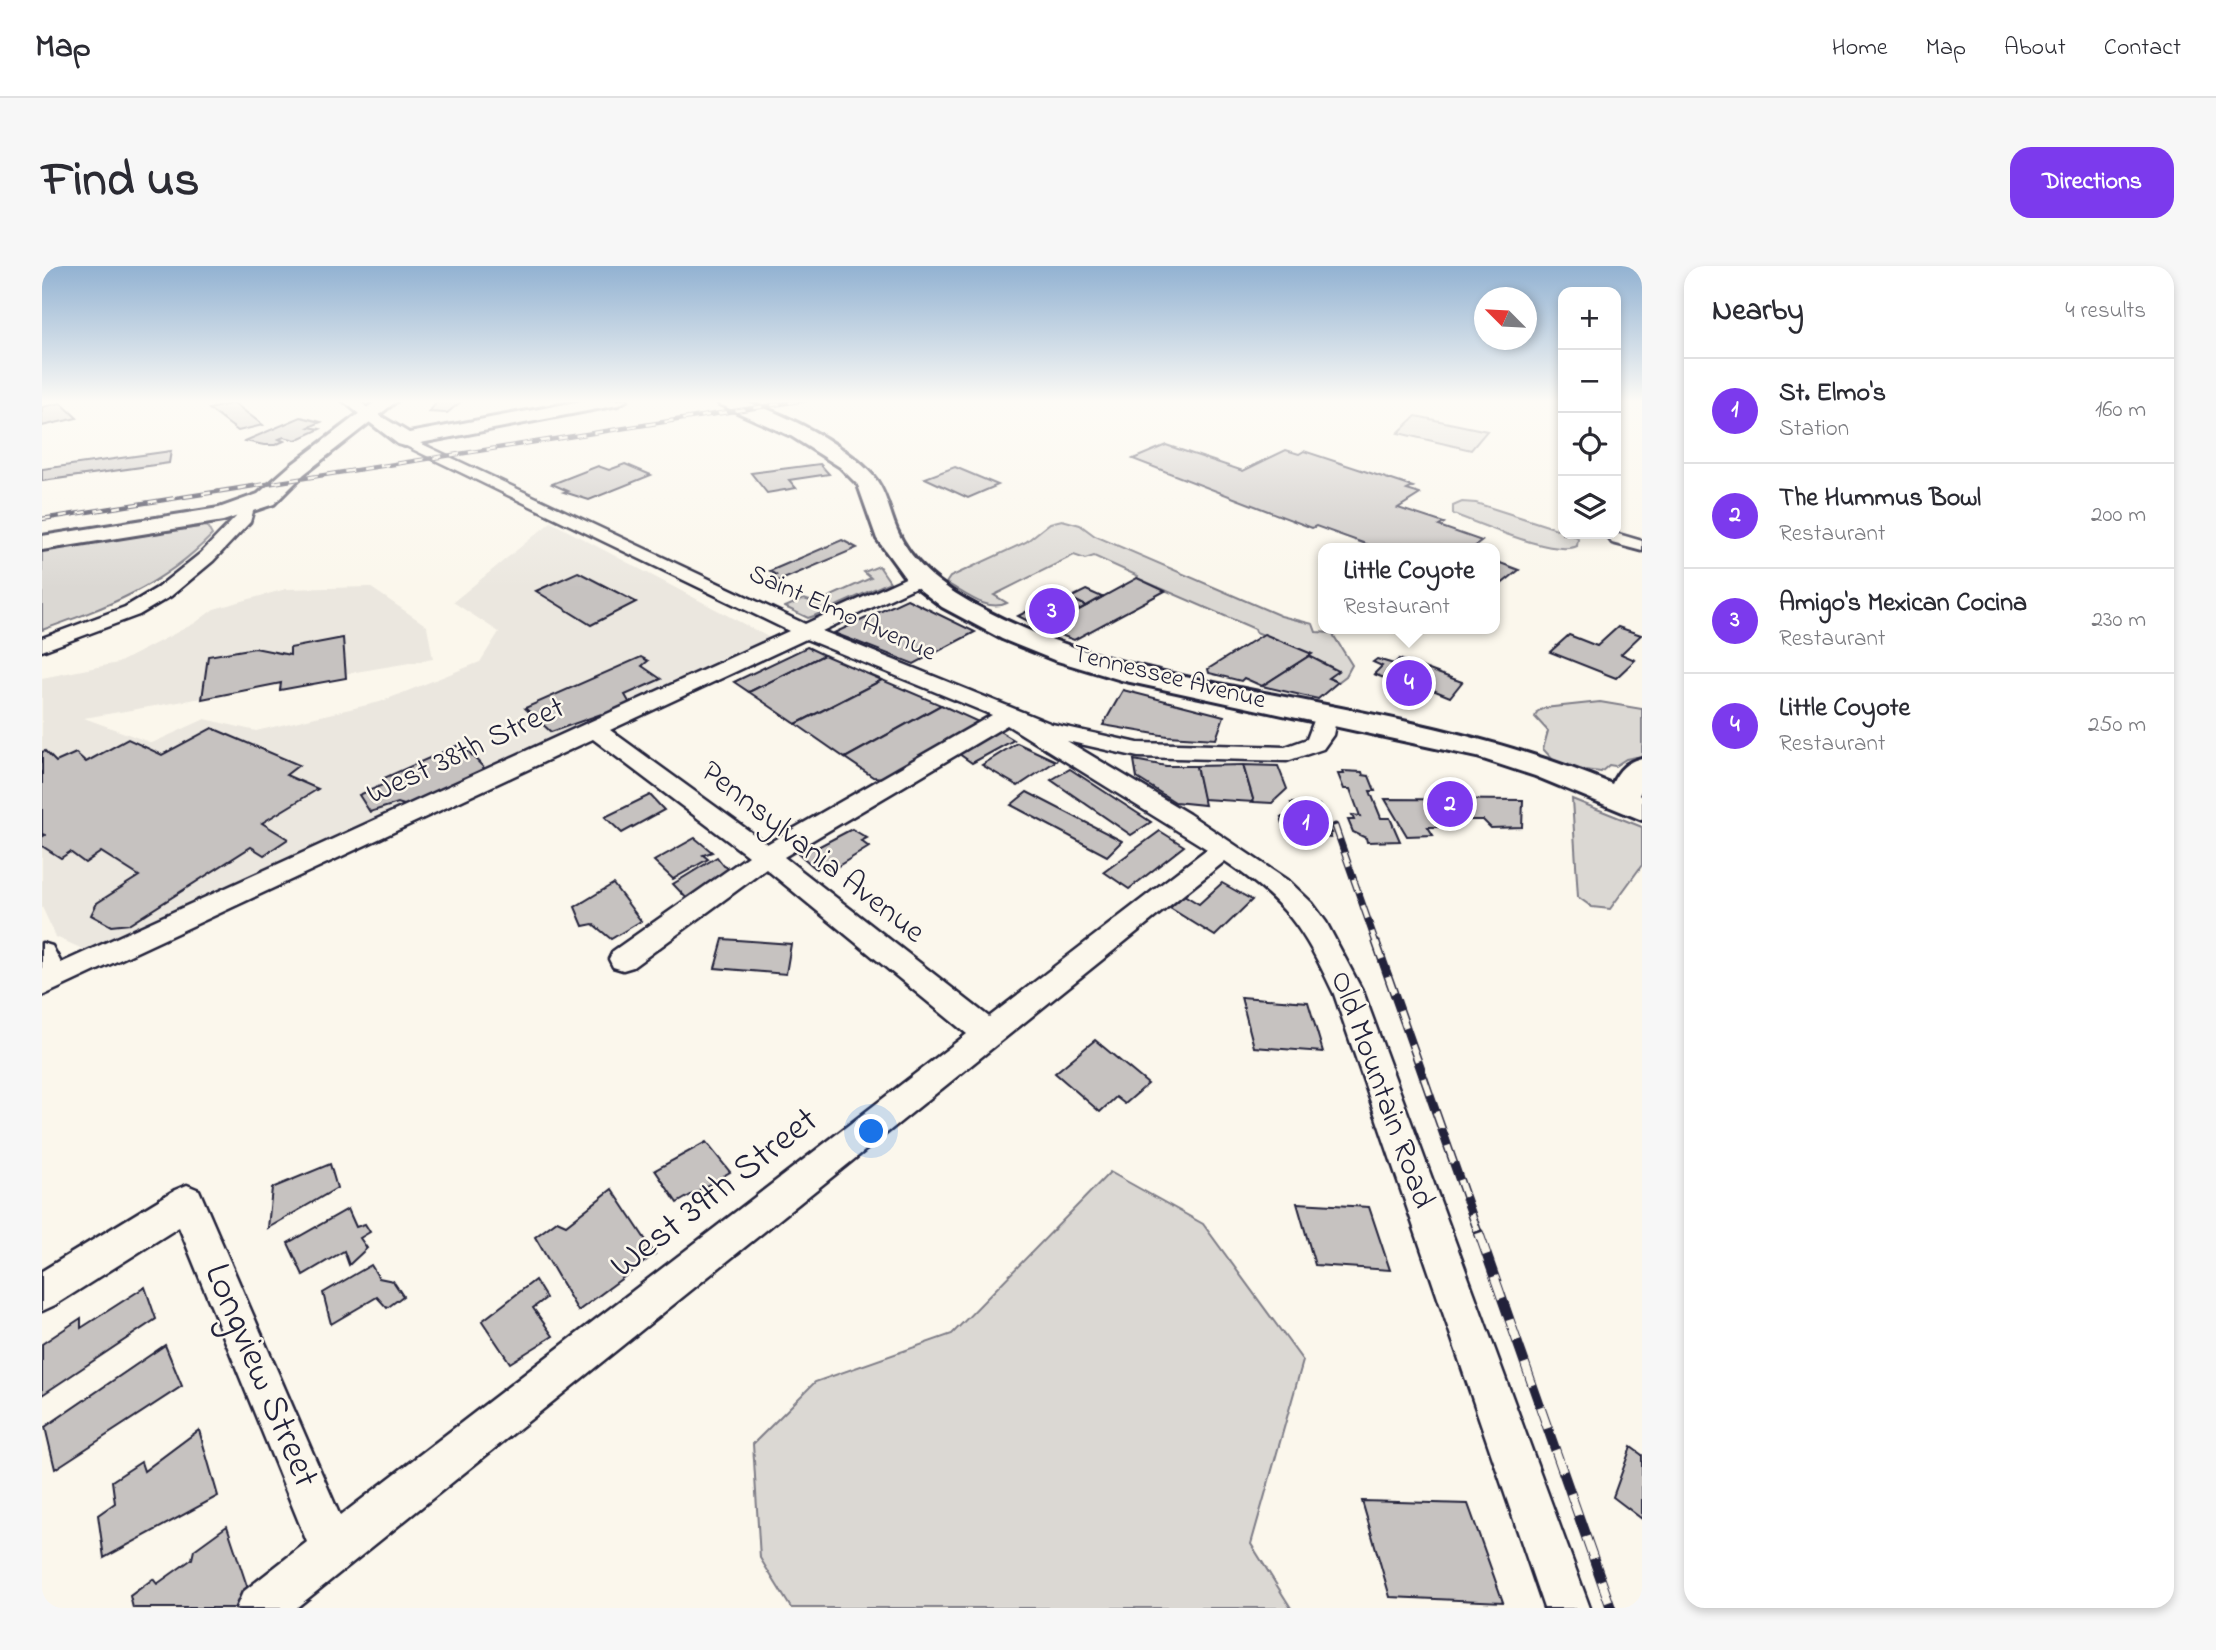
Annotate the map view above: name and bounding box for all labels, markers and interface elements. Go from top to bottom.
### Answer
text: Map [35,24,91,72]
text: Home [1832,31,1888,66]
text: Map [1926,31,1966,66]
text: About [2004,31,2066,66]
text: Contact [2104,31,2181,66]
text: Find us [42,146,199,218]
button: Directions [2010,147,2174,218]
north arrow [1474,287,1537,350]
map controls [1558,287,1621,539]
button: + [1558,287,1621,350]
text: Nearby [1712,290,1804,334]
text: 4 results [2065,295,2146,328]
button: − [1558,350,1621,413]
text: St. Elmo's [1779,375,1886,413]
text: 1 [1731,394,1739,427]
text: 160 m [2095,394,2146,427]
button: locate [1558,413,1621,476]
text: Station [1779,413,1849,446]
button: layers [1558,476,1621,539]
text: The Hummus Bowl [1779,480,1981,518]
text: 2 [1729,499,1741,532]
text: 200 m [2091,499,2146,532]
text: Restaurant [1779,518,1886,551]
popup [1318,543,1500,634]
text: Little Coyote [1343,553,1475,591]
street label: Saint Elmo Avenue [742,556,942,672]
pin: 3 [1029,585,1075,637]
text: Amigo's Mexican Cocina [1779,585,2027,623]
text: Restaurant [1343,591,1450,624]
text: 3 [1730,604,1740,637]
text: 230 m [2092,604,2146,637]
text: Restaurant [1779,623,1886,656]
street label: Tennessee Avenue [1068,636,1270,720]
pin: 4 [1386,657,1432,709]
street label: West 38th Street [359,685,573,819]
text: Little Coyote [1779,690,1910,728]
text: 4 [1730,709,1740,742]
text: 250 m [2088,709,2146,742]
text: Restaurant [1779,728,1886,761]
street label: Pennsylvania Avenue [690,750,935,956]
pin: 2 [1427,778,1473,830]
pin: 1 [1283,797,1329,849]
street label: Old Mountain Road [1316,965,1446,1215]
street label: West 39th Street [599,1094,831,1293]
your location [854,1114,888,1148]
street label: Longview Street [188,1255,332,1497]

